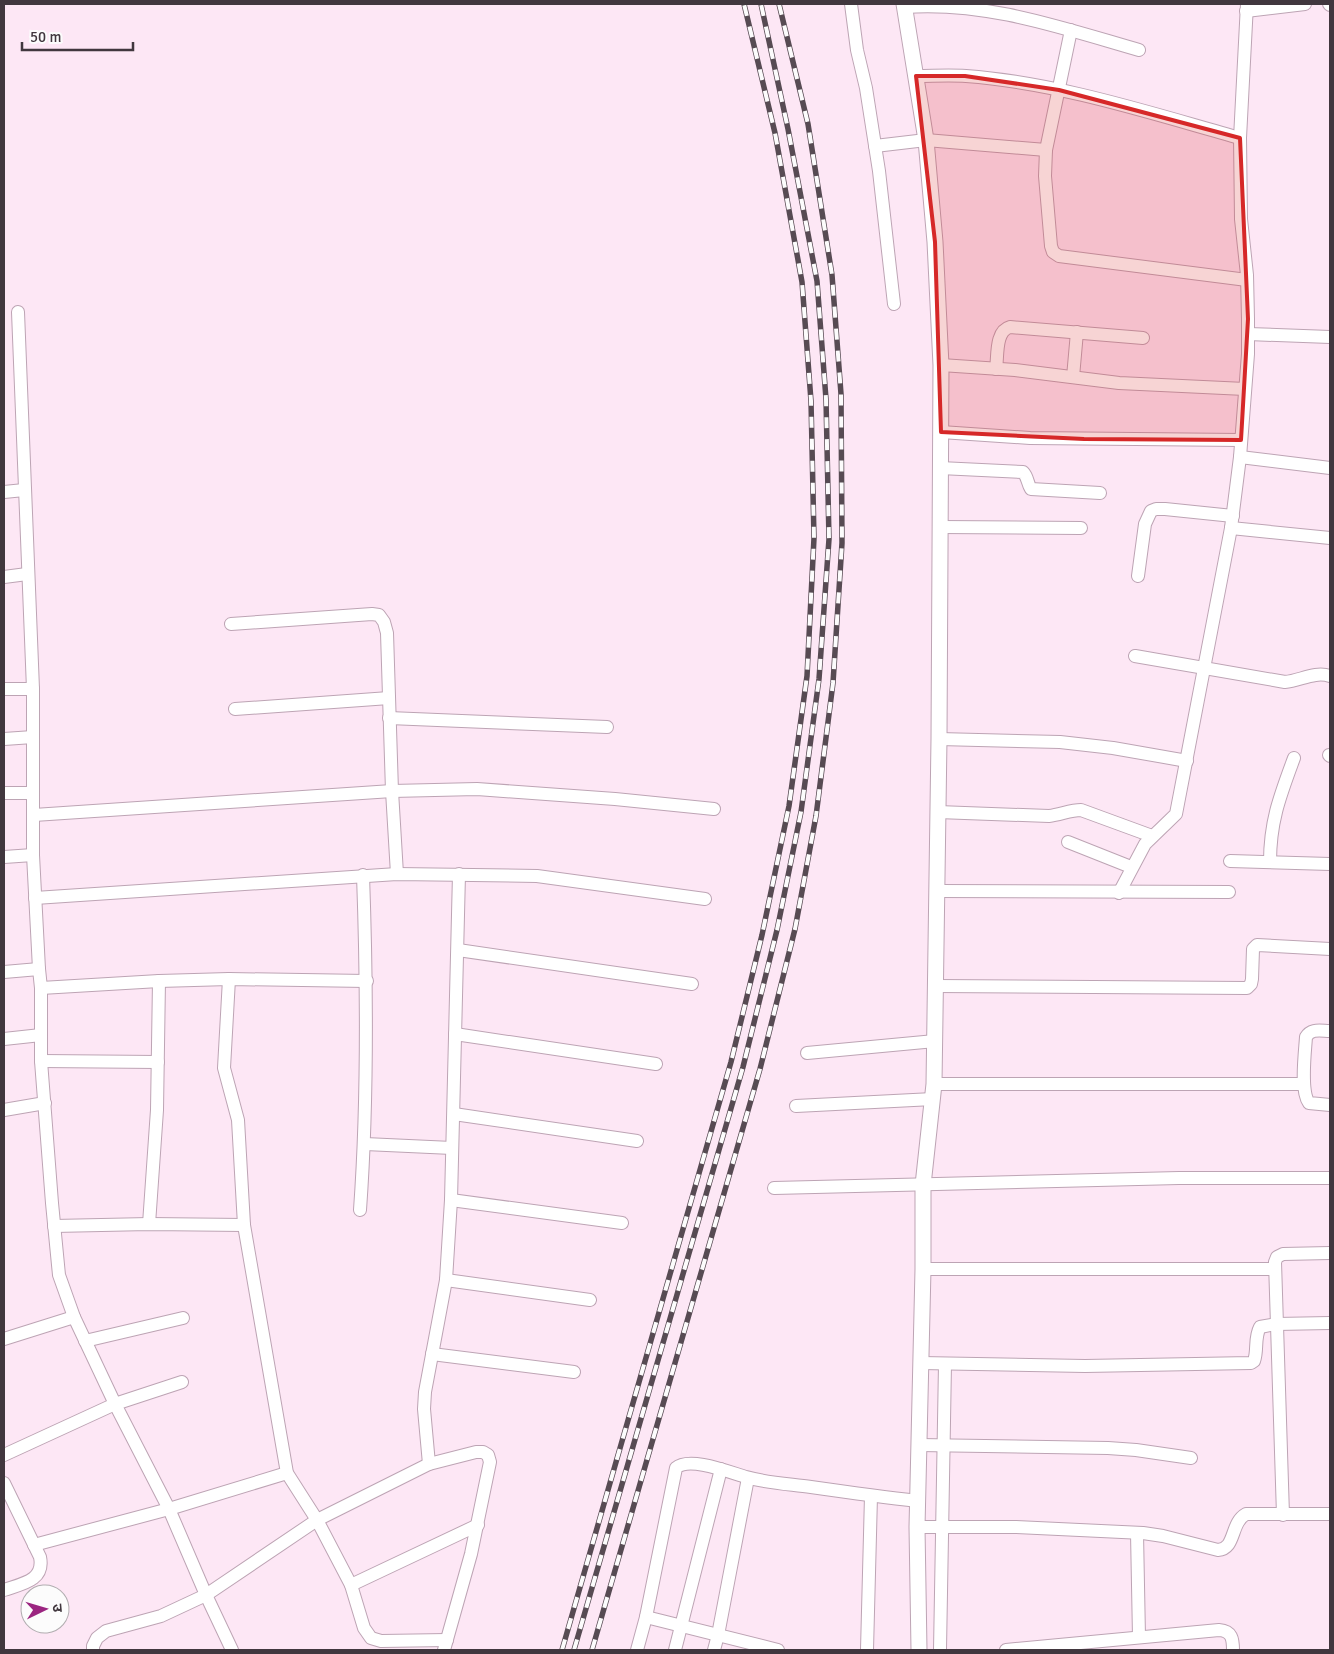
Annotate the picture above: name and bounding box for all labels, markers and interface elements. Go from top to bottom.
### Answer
scale bar [22,20,134,52]
text: 50 m [30,28,61,46]
north arrow [20,1584,70,1634]
text: उ [49,1603,66,1614]

